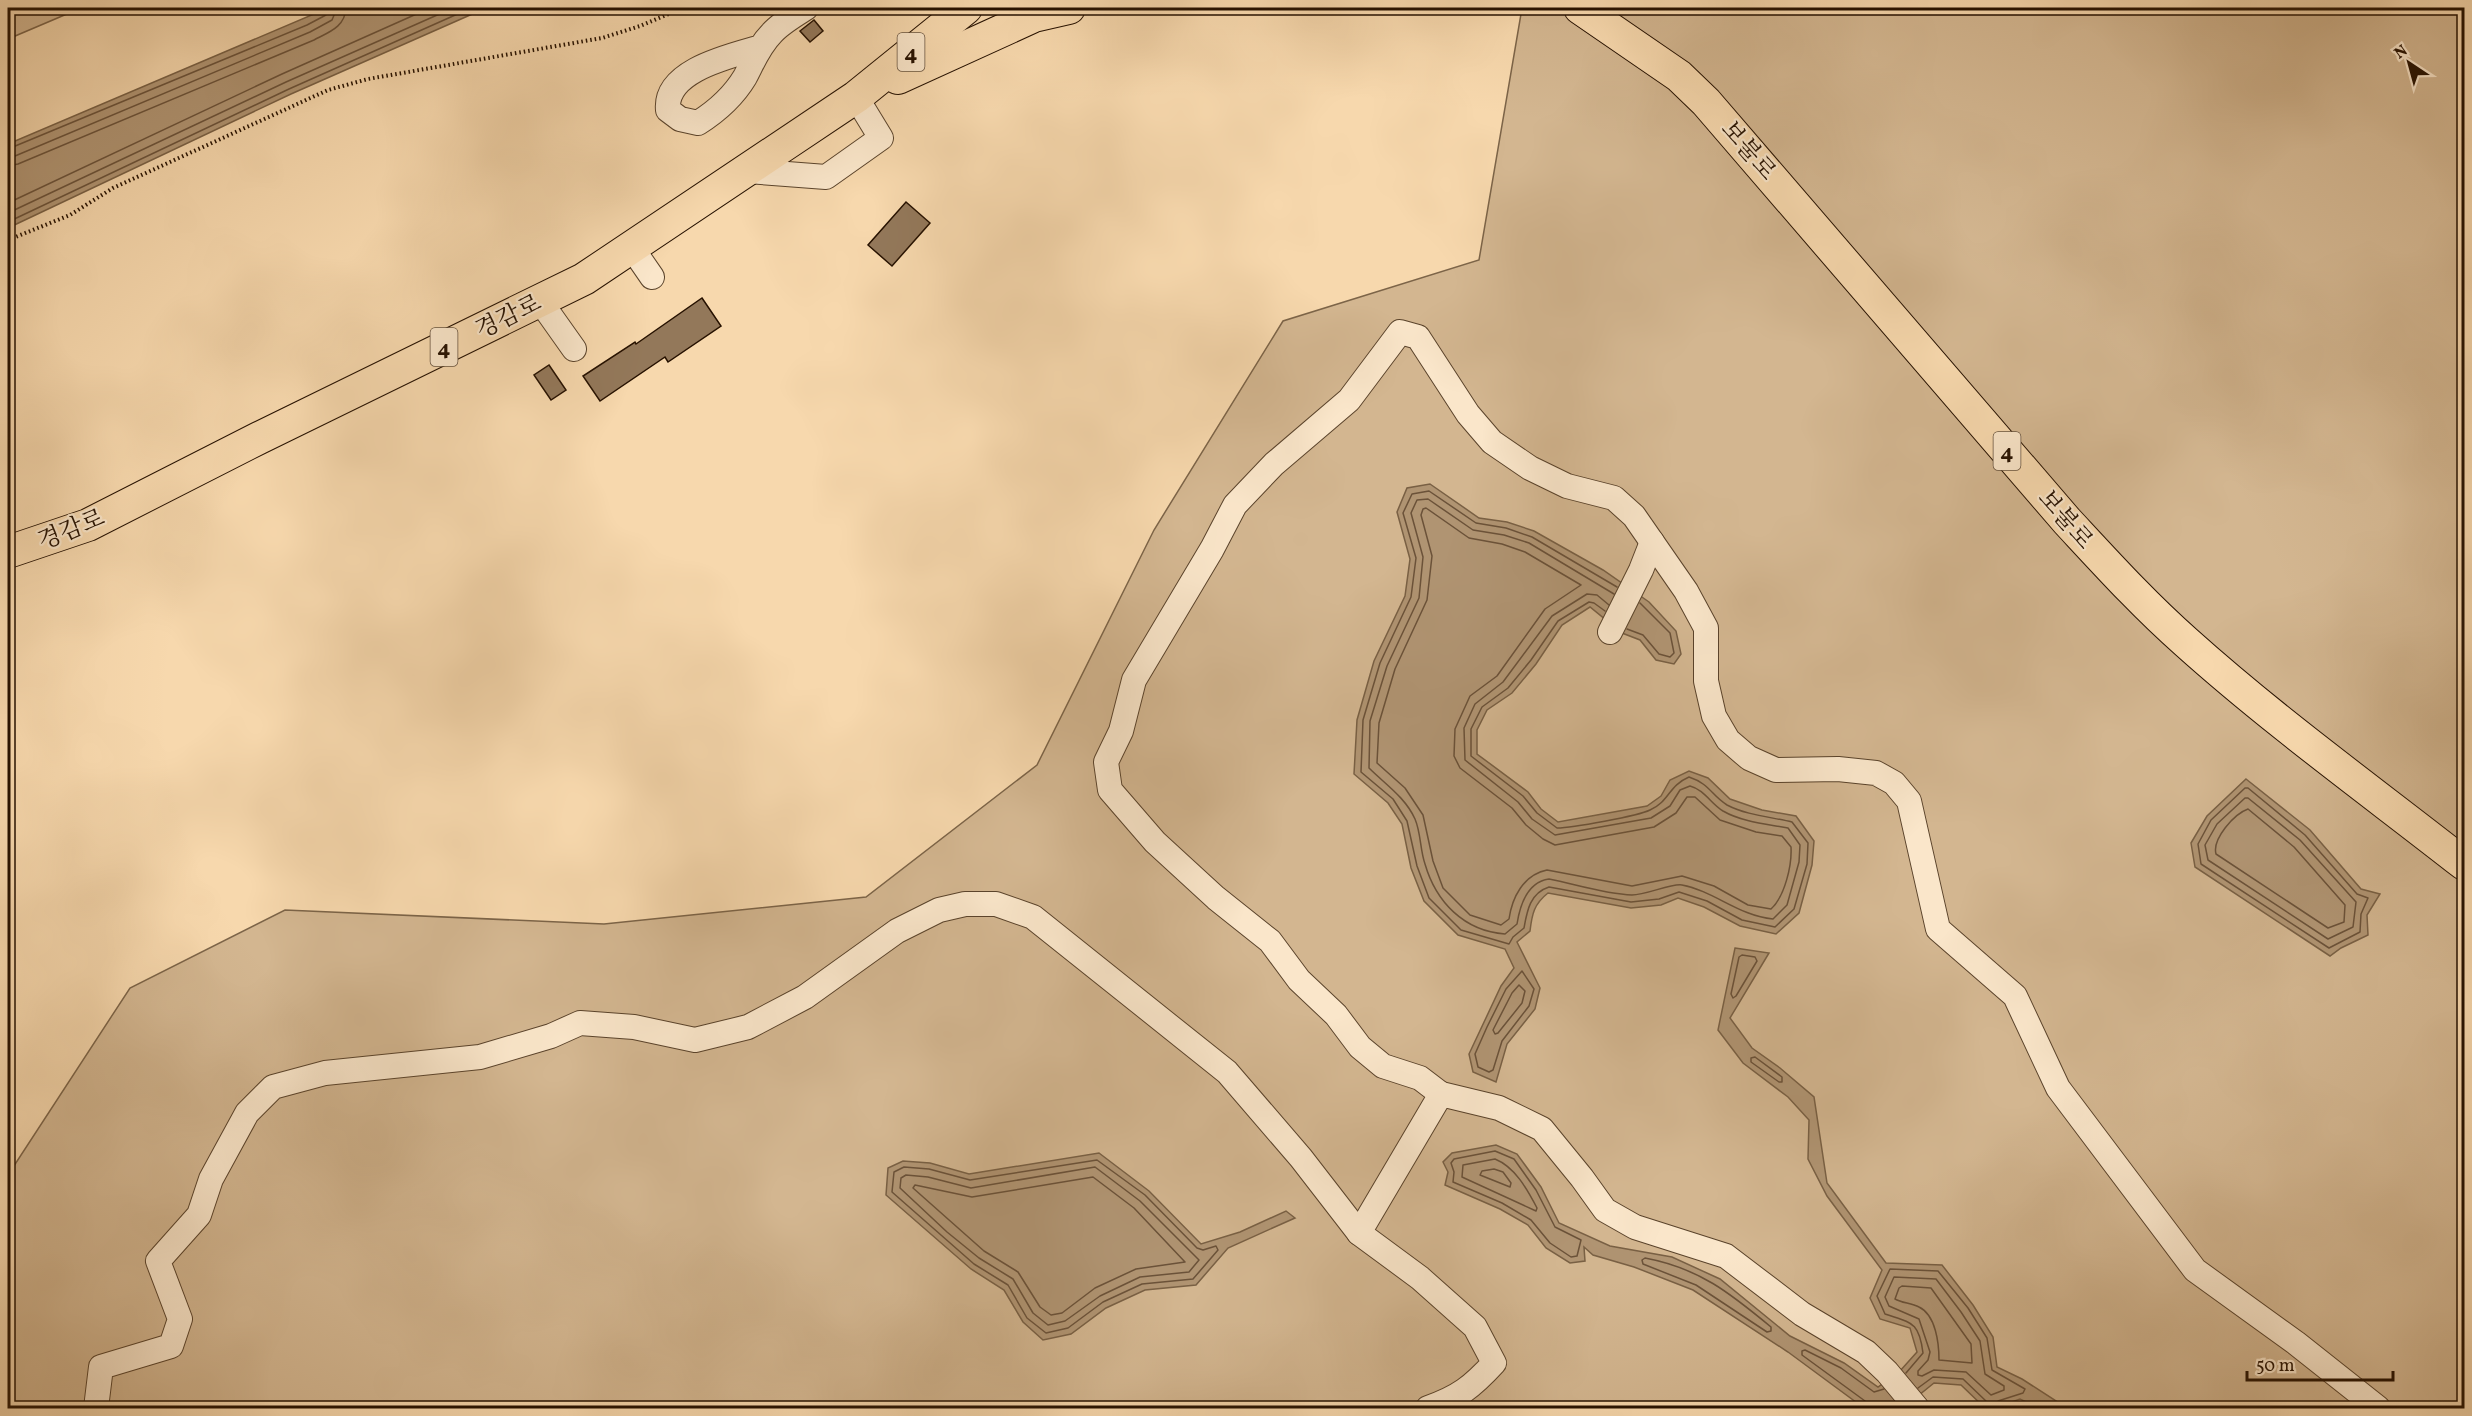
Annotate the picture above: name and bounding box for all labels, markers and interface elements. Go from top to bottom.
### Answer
road number: 4 [898,33,924,71]
north arrow [2379,33,2439,93]
text: N [2390,40,2413,65]
street label: 보불로 [1712,114,1783,189]
street label: 경감로 [470,287,548,348]
road number: 4 [430,328,458,366]
road number: 4 [1994,432,2020,470]
street label: 보불로 [2029,483,2100,558]
street label: 경감로 [33,502,110,560]
scale bar [2247,1344,2392,1382]
text: 50 m [2256,1354,2295,1379]

